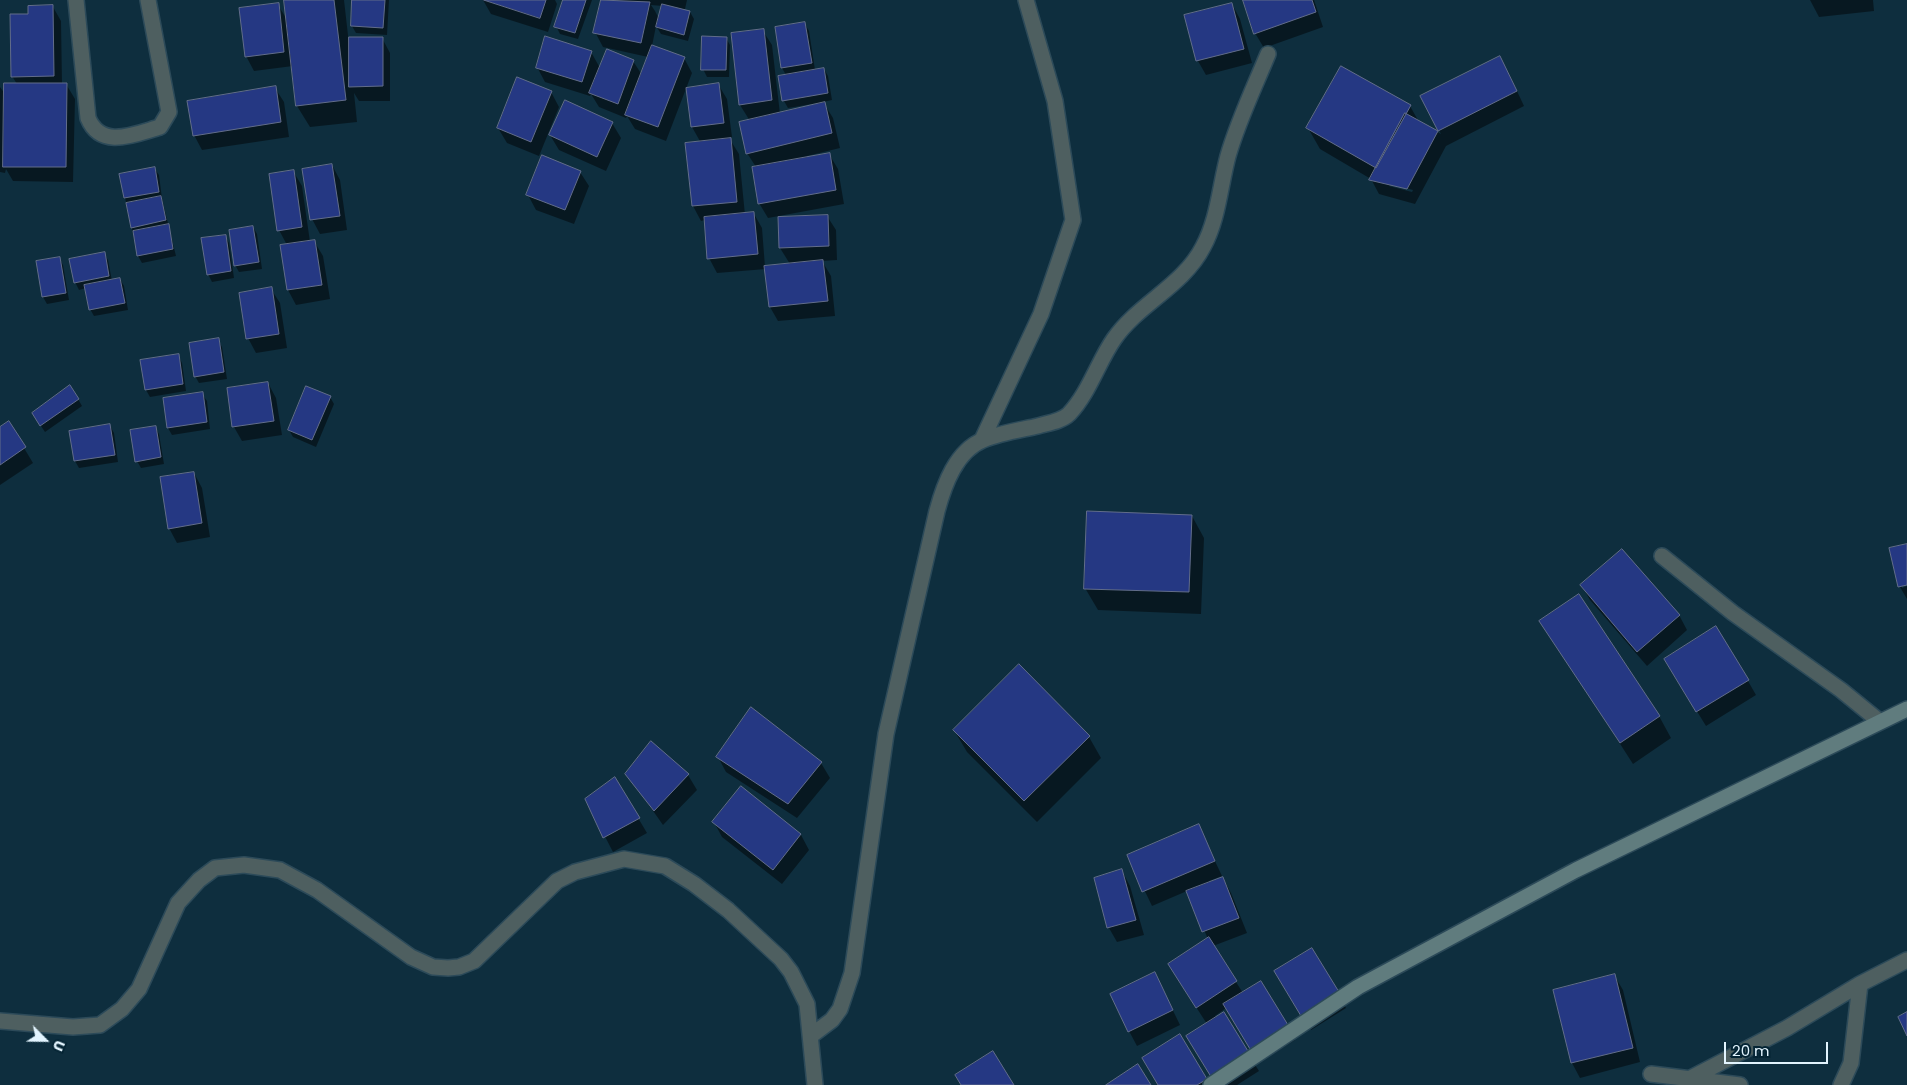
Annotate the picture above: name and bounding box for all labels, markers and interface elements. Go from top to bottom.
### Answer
north arrow [20,1015,70,1065]
scale bar [1727,1032,1831,1064]
text: U [48,1037,70,1054]
text: 20 m [1732,1040,1770,1061]

